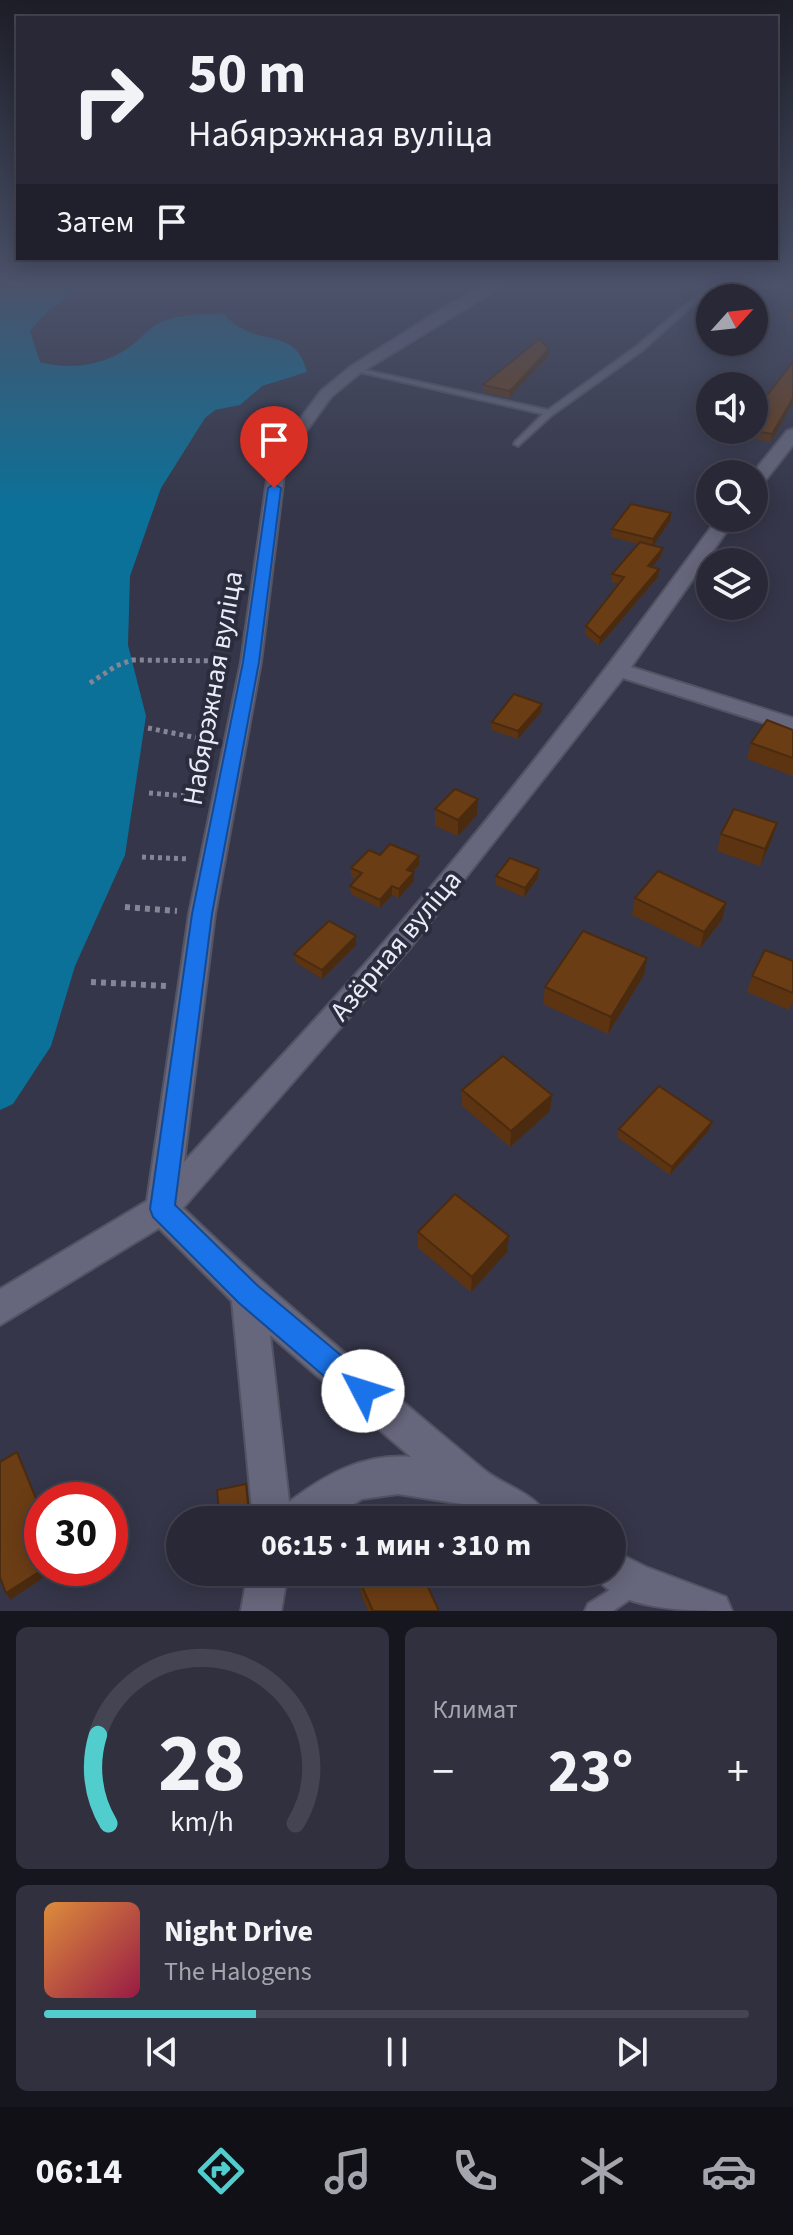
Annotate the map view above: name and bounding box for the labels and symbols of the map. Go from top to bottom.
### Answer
north arrow [696,284,768,356]
pin [240,406,308,488]
street label: Набярэжная вуліца [173,568,253,808]
street label: Азёрная вуліца [321,861,471,1030]
position arrow [321,1349,405,1433]
speed limit sign: 30 [24,1482,128,1586]

